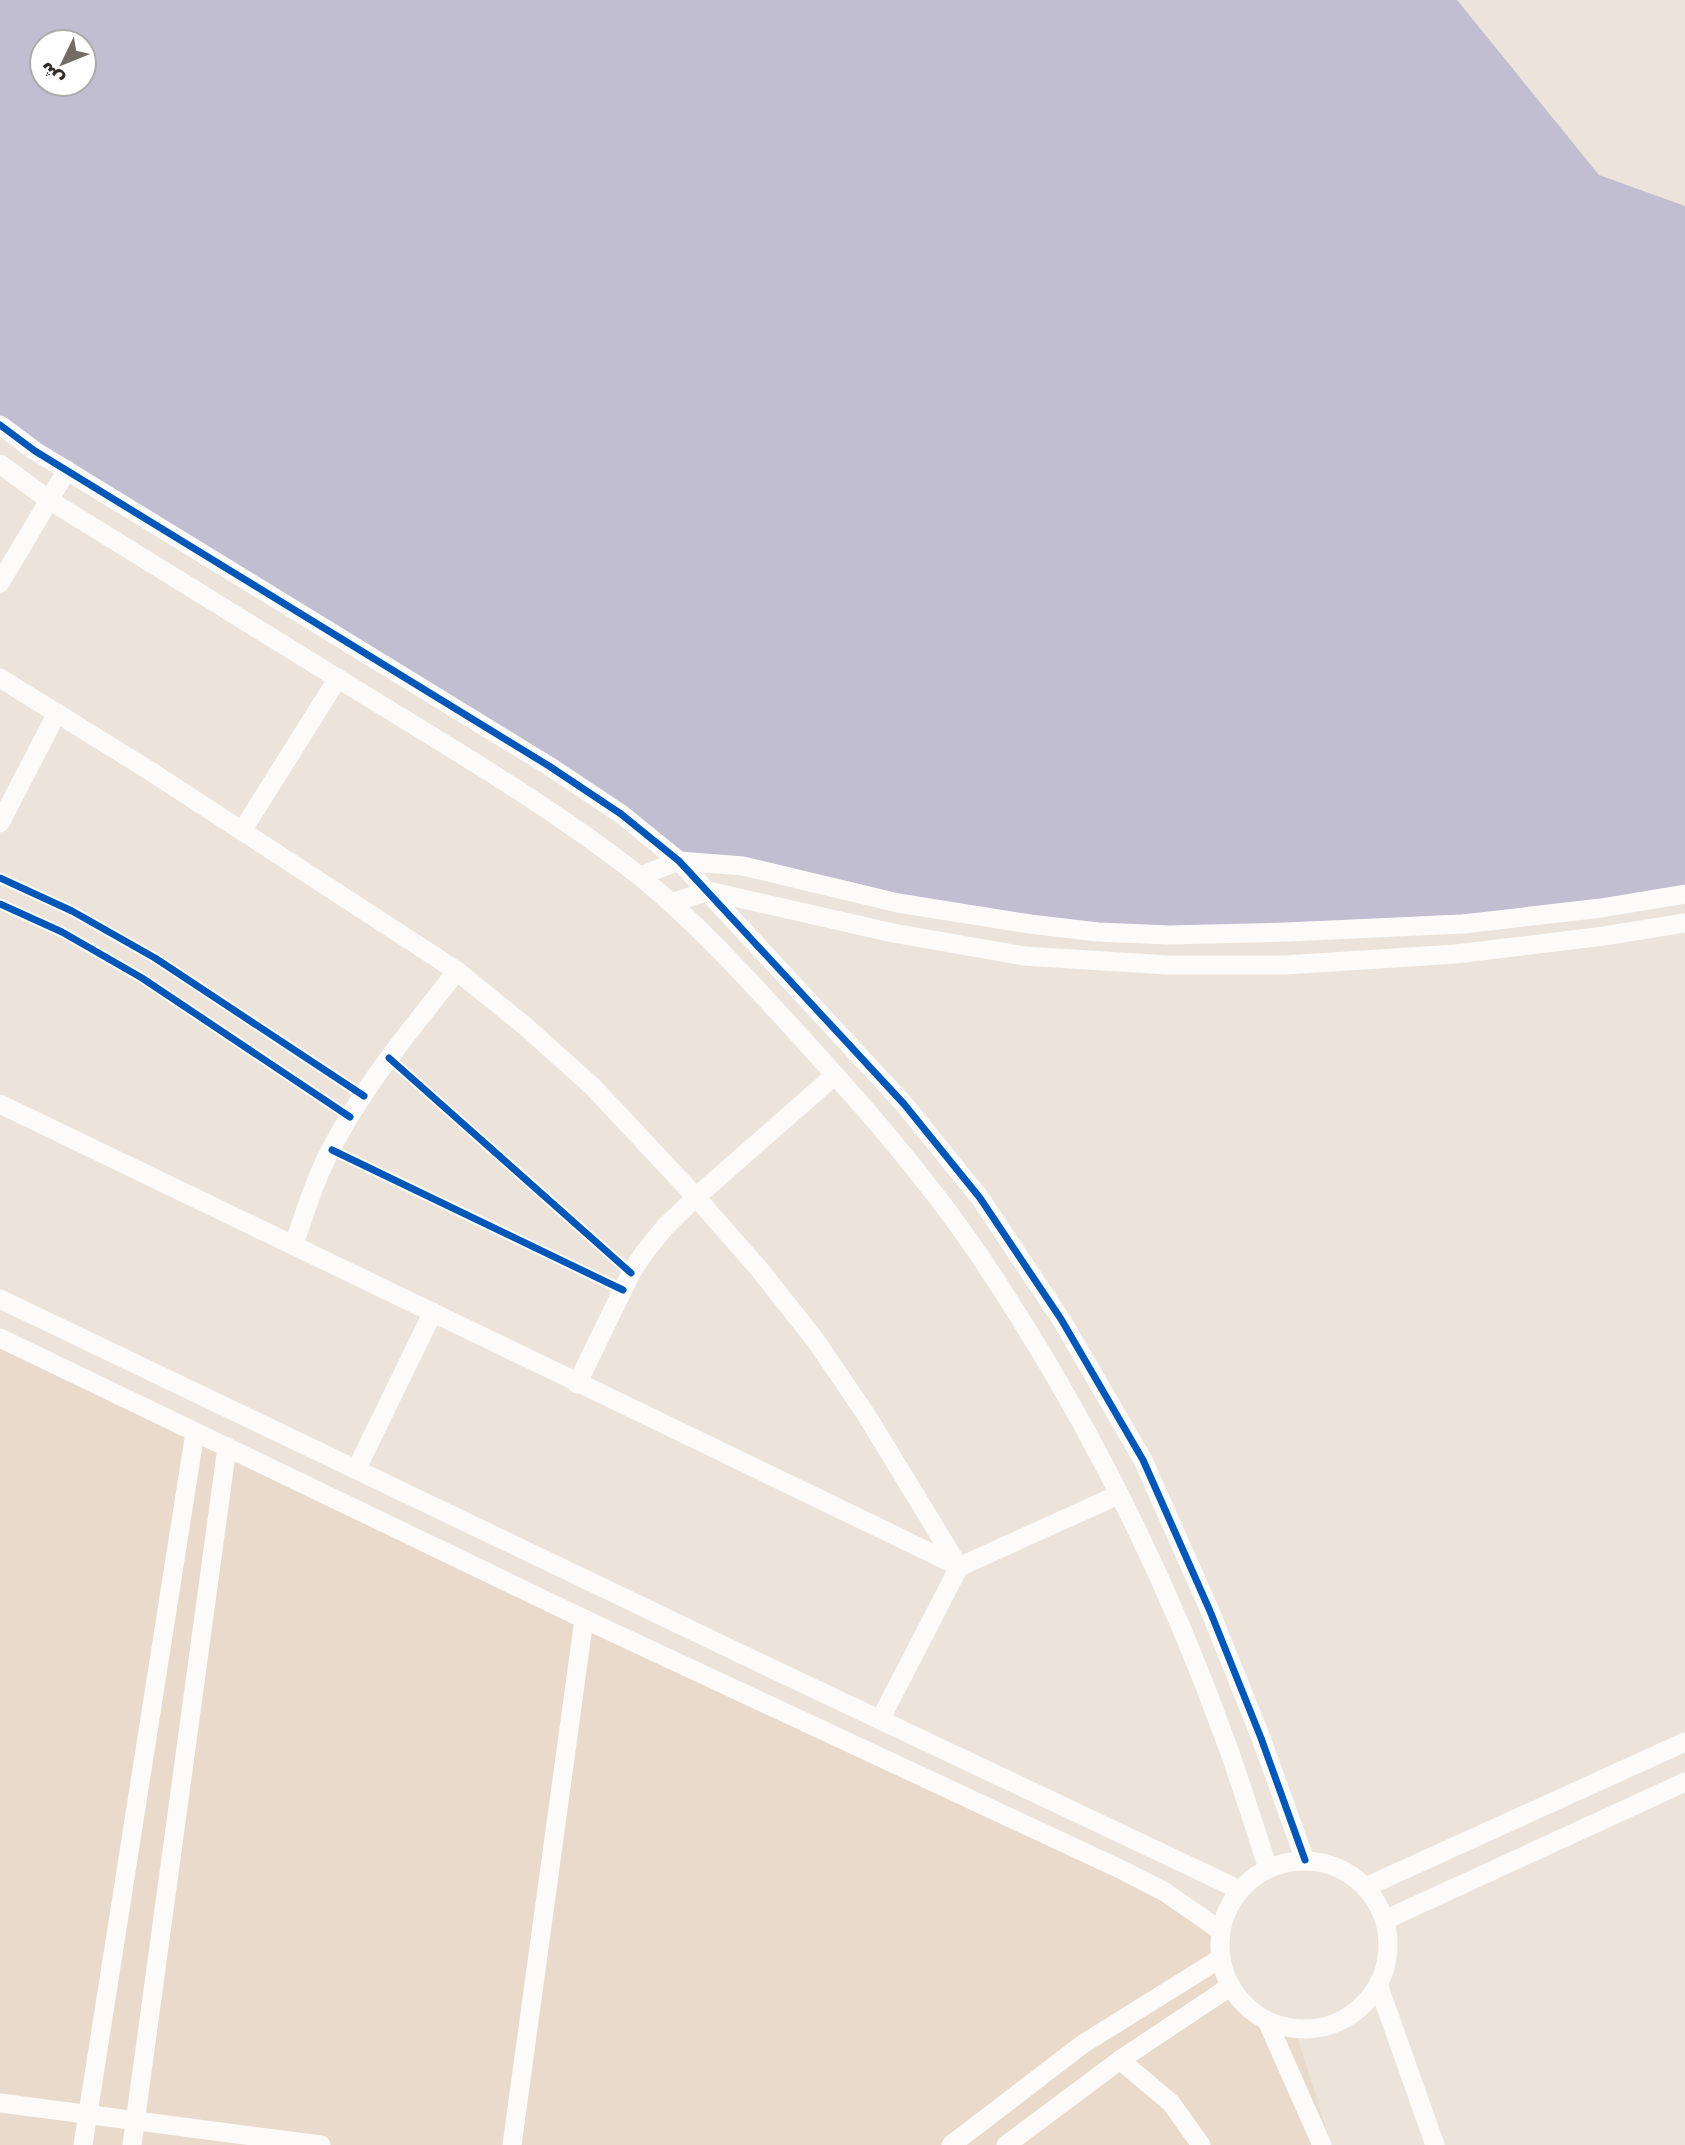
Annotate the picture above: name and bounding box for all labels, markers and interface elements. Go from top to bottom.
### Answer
north arrow [28,28,98,98]
text: ش [34,57,68,92]

